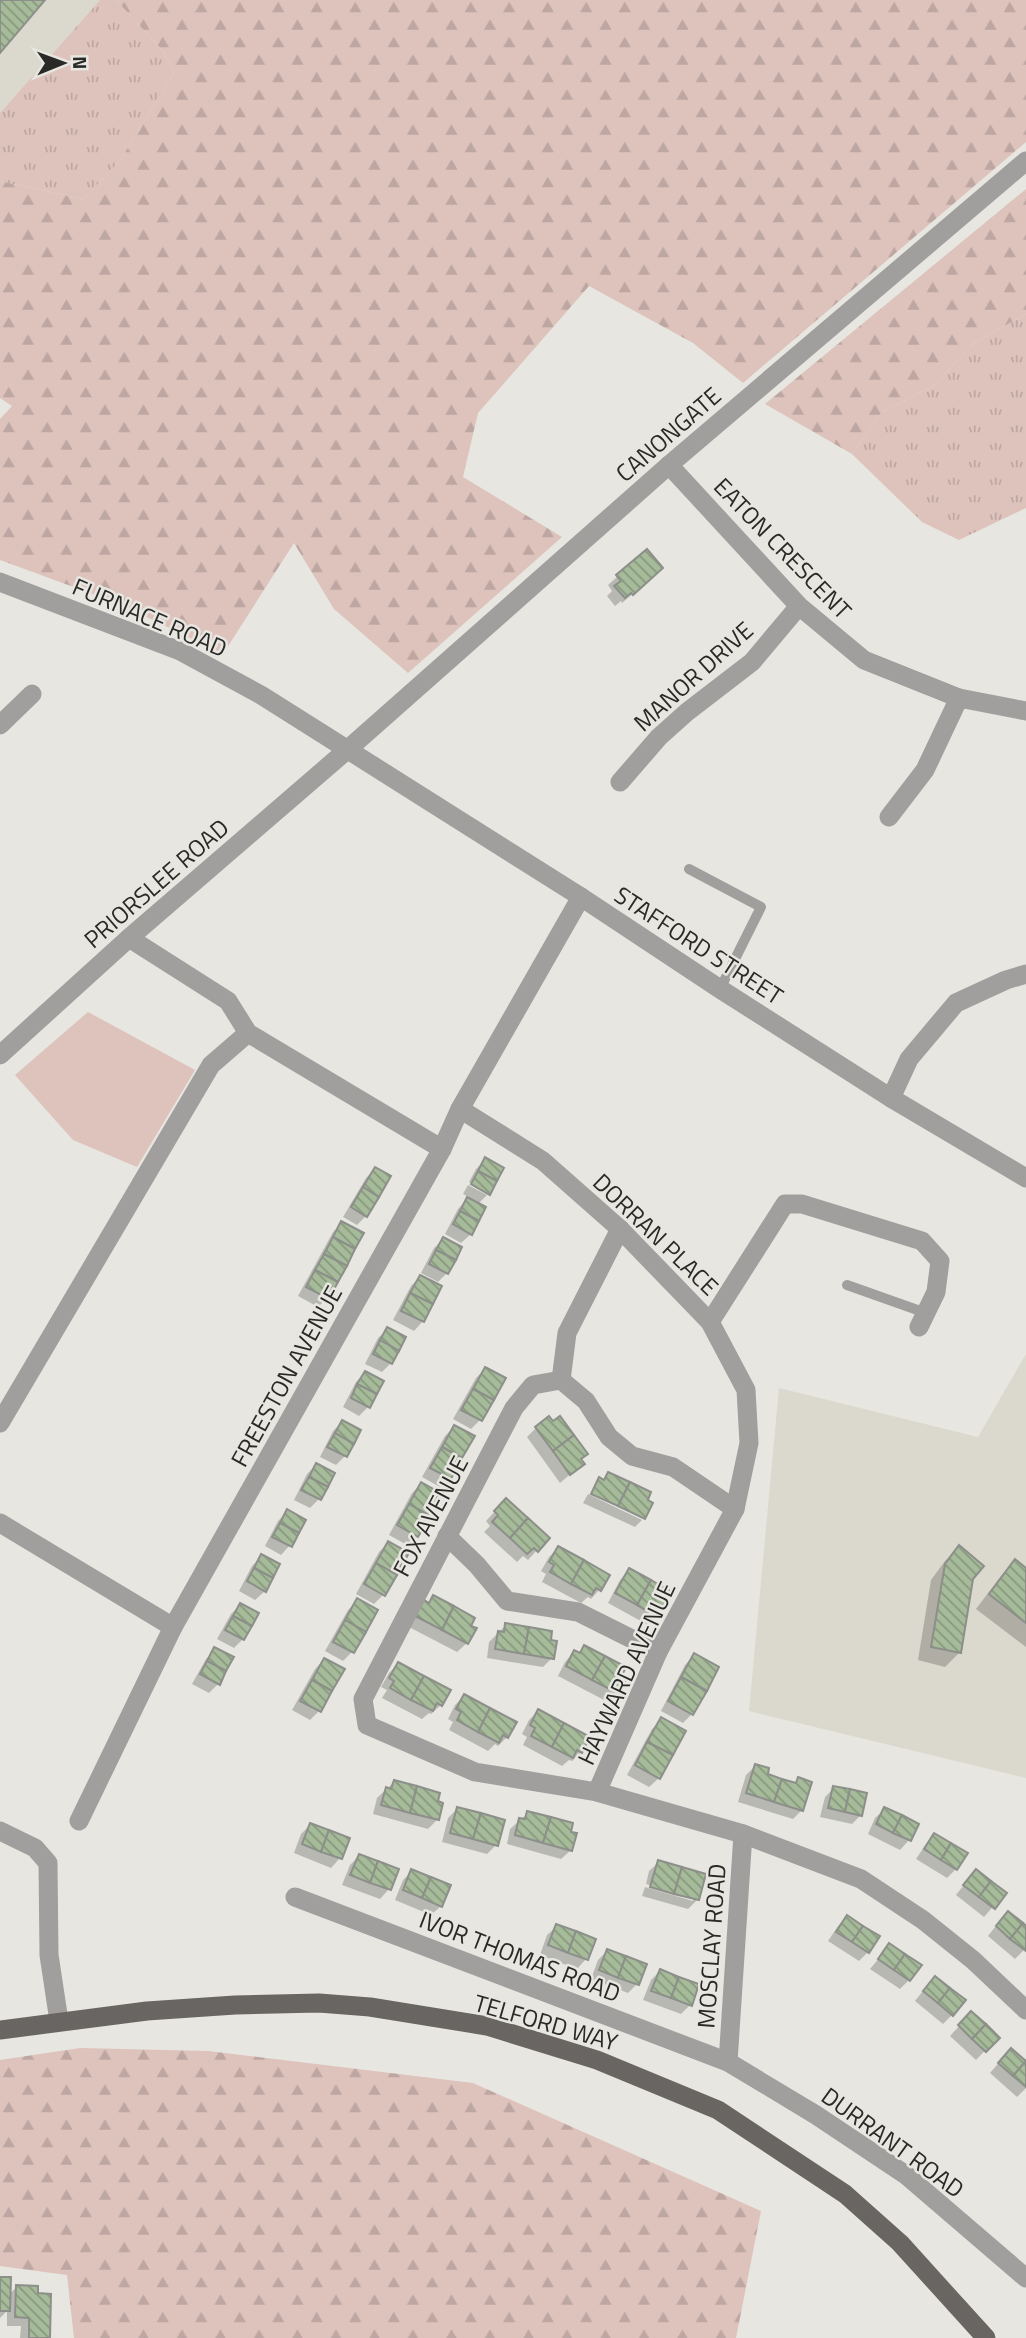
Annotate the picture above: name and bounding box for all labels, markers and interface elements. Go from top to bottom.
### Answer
north arrow [28,28,98,98]
text: N [66,56,95,70]
street label: CANONGATE [607,378,729,490]
street label: EATON CRESCENT [706,469,861,627]
street label: FURNACE ROAD [67,568,233,666]
street label: MANOR DRIVE [625,612,761,740]
street label: PRIORSLEE ROAD [76,810,236,956]
street label: STAFFORD STREET [608,877,791,1013]
street label: DORRAN PLACE [585,1165,727,1303]
street label: FREESTON AVENUE [221,1279,351,1473]
street label: FOX AVENUE [383,1449,477,1583]
street label: HAYWARD AVENUE [568,1575,684,1771]
street label: MOSCLAY ROAD [687,1862,735,2030]
street label: IVOR THOMAS ROAD [414,1901,626,2011]
street label: TELFORD WAY [470,1984,622,2060]
street label: DURRANT ROAD [814,2078,972,2206]

